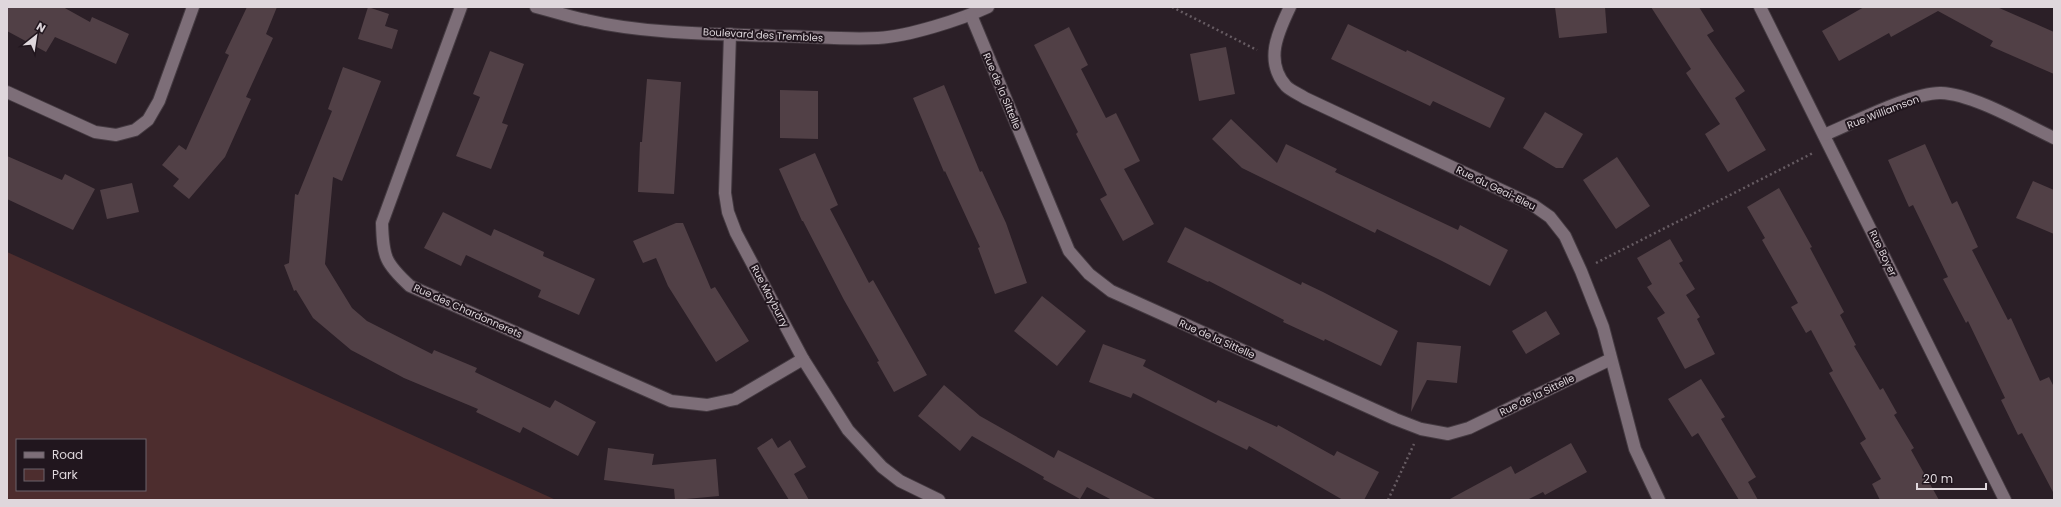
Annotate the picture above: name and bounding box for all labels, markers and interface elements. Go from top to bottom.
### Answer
north arrow [16,16,56,56]
text: N [33,18,49,36]
street label: Boulevard des Trembles [703,24,823,46]
street label: Rue de la Sittelle [979,50,1025,132]
street label: Rue Williamson [1845,91,1921,133]
street label: Rue du Geai-Bleu [1454,162,1538,214]
street label: Rue Boyer [1865,227,1901,279]
street label: Rue Mayburry [747,262,793,330]
street label: Rue des Chardonnerets [411,280,525,342]
street label: Rue de la Sittelle [1177,316,1257,362]
street label: Rue de la Sittelle [1497,370,1577,420]
legend [16,439,146,491]
text: Road [52,446,83,463]
scale bar [1917,465,1986,491]
text: Park [52,466,79,483]
text: 20 m [1923,470,1953,487]

